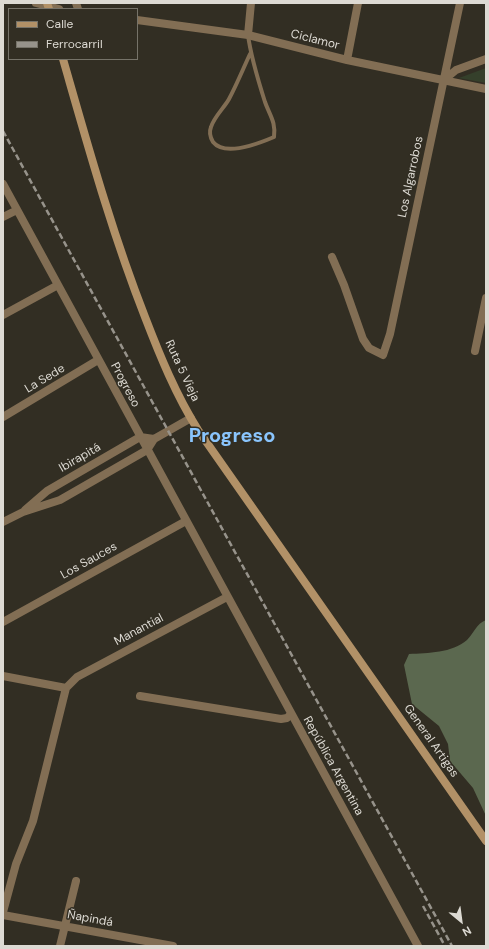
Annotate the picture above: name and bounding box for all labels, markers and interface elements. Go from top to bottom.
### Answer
legend [8,8,138,60]
text: Calle [46,16,73,32]
street label: Ciclamor [289,27,341,53]
text: Ferrocarril [46,36,103,52]
street label: Los Algarrobos [395,135,427,219]
street label: Ruta 5 Vieja [162,338,202,404]
street label: Progreso [107,360,143,410]
street label: La Sede [22,361,68,397]
district label: Progreso [189,425,275,449]
street label: Ibirapitá [57,440,103,476]
street label: Los Sauces [58,540,120,582]
street label: Manantial [112,611,166,649]
street label: General Artigas [401,702,461,780]
street label: República Argentina [300,714,366,818]
north arrow [441,901,481,941]
street label: Ñapindá [66,908,114,930]
text: N [460,923,474,940]

